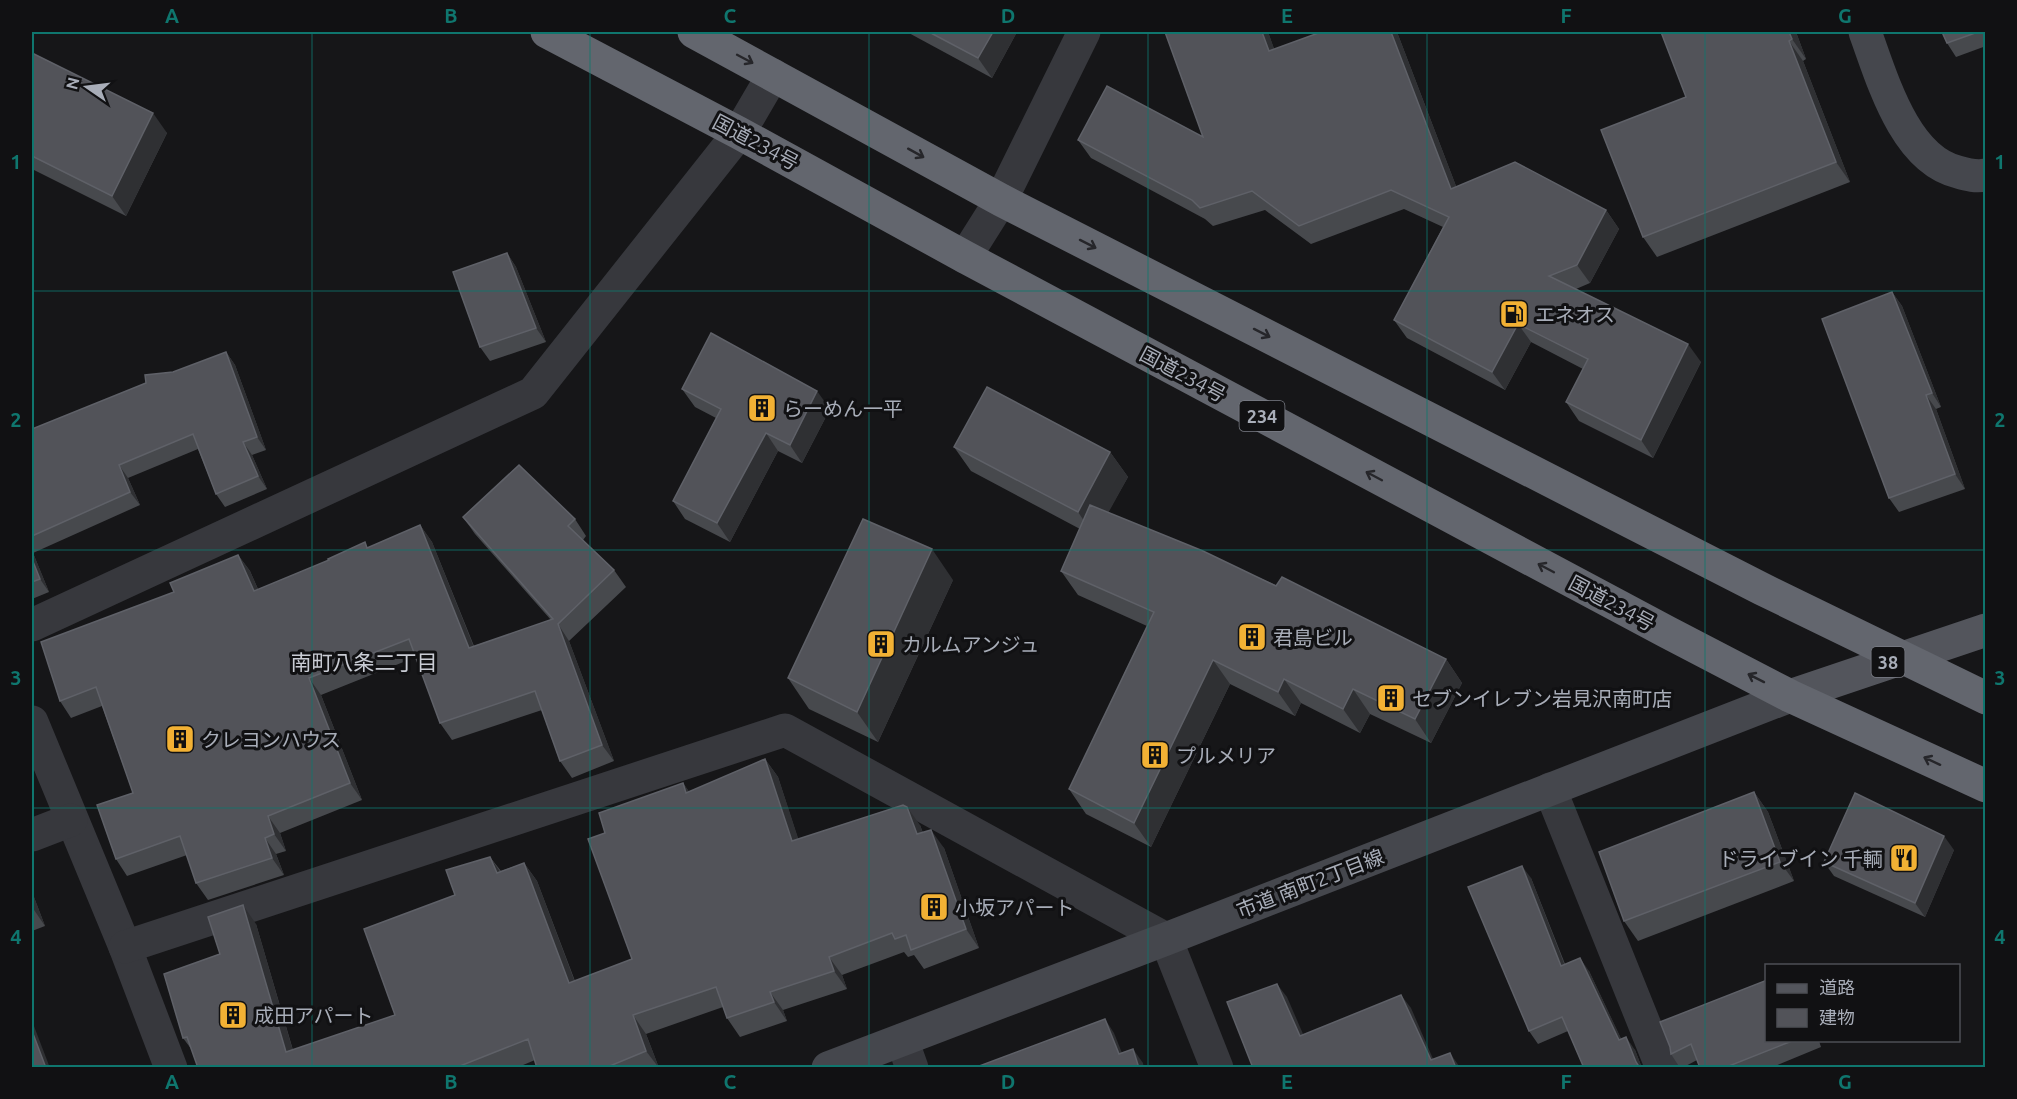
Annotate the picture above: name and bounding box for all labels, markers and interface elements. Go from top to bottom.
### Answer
text: A [165,4,179,27]
text: B [444,4,458,27]
text: C [724,4,737,27]
text: D [1001,4,1015,27]
text: E [1281,4,1293,27]
text: F [1560,4,1572,27]
text: G [1838,4,1852,27]
one-way arrow [736,53,753,65]
north arrow [57,57,117,117]
text: N [62,75,83,91]
street label: 国道234号 [709,110,803,174]
one-way arrow [907,147,924,159]
text: 1 [10,150,22,173]
text: 1 [1994,150,2006,173]
one-way arrow [1079,239,1097,251]
fuel station icon: エネオス [1498,298,1530,330]
place label: エネオス [1535,303,1615,326]
one-way arrow [1252,328,1270,339]
street label: 国道234号 [1136,342,1230,406]
building icon: らーめん一平 [746,392,778,424]
place label: らーめん一平 [783,397,903,420]
road number: 234 [1240,401,1284,431]
text: 2 [10,408,22,431]
text: 2 [1994,408,2006,431]
one-way arrow [1366,470,1384,481]
one-way arrow [1538,562,1556,573]
street label: 国道234号 [1565,571,1659,635]
building icon: 君島ビル [1236,621,1268,653]
place label: 君島ビル [1273,626,1353,649]
building icon: カルムアンジュ [865,628,897,660]
place label: カルムアンジュ [902,633,1039,656]
road number: 38 [1872,647,1904,677]
district label: 南町八条二丁目 [291,650,438,674]
text: 3 [10,666,22,689]
text: 3 [1994,666,2006,689]
one-way arrow [1748,672,1765,684]
building icon: セブンイレブン岩見沢南町店 [1375,682,1407,714]
place label: セブンイレブン岩見沢南町店 [1412,687,1672,710]
building icon: クレヨンハウス [164,723,196,755]
place label: クレヨンハウス [201,728,341,751]
building icon: プルメリア [1139,739,1171,771]
place label: プルメリア [1176,744,1276,767]
one-way arrow [1924,755,1942,767]
restaurant icon: ドライブイン 千輌 [1888,842,1920,874]
street label: 市道 南町2丁目線 [1233,844,1387,922]
place label: ドライブイン 千輌 [1718,847,1883,870]
building icon: 小坂アパート [918,891,950,923]
place label: 小坂アパート [955,896,1075,919]
text: 4 [10,925,22,948]
text: 4 [1994,925,2006,948]
legend [1765,964,1960,1042]
text: 道路 [1819,977,1855,997]
building icon: 成田アパート [217,999,249,1031]
place label: 成田アパート [254,1004,374,1027]
text: 建物 [1819,1007,1855,1027]
text: A [165,1070,179,1093]
text: B [444,1070,458,1093]
text: C [724,1070,737,1093]
text: D [1001,1070,1015,1093]
text: E [1281,1070,1293,1093]
text: F [1560,1070,1572,1093]
text: G [1838,1070,1852,1093]

